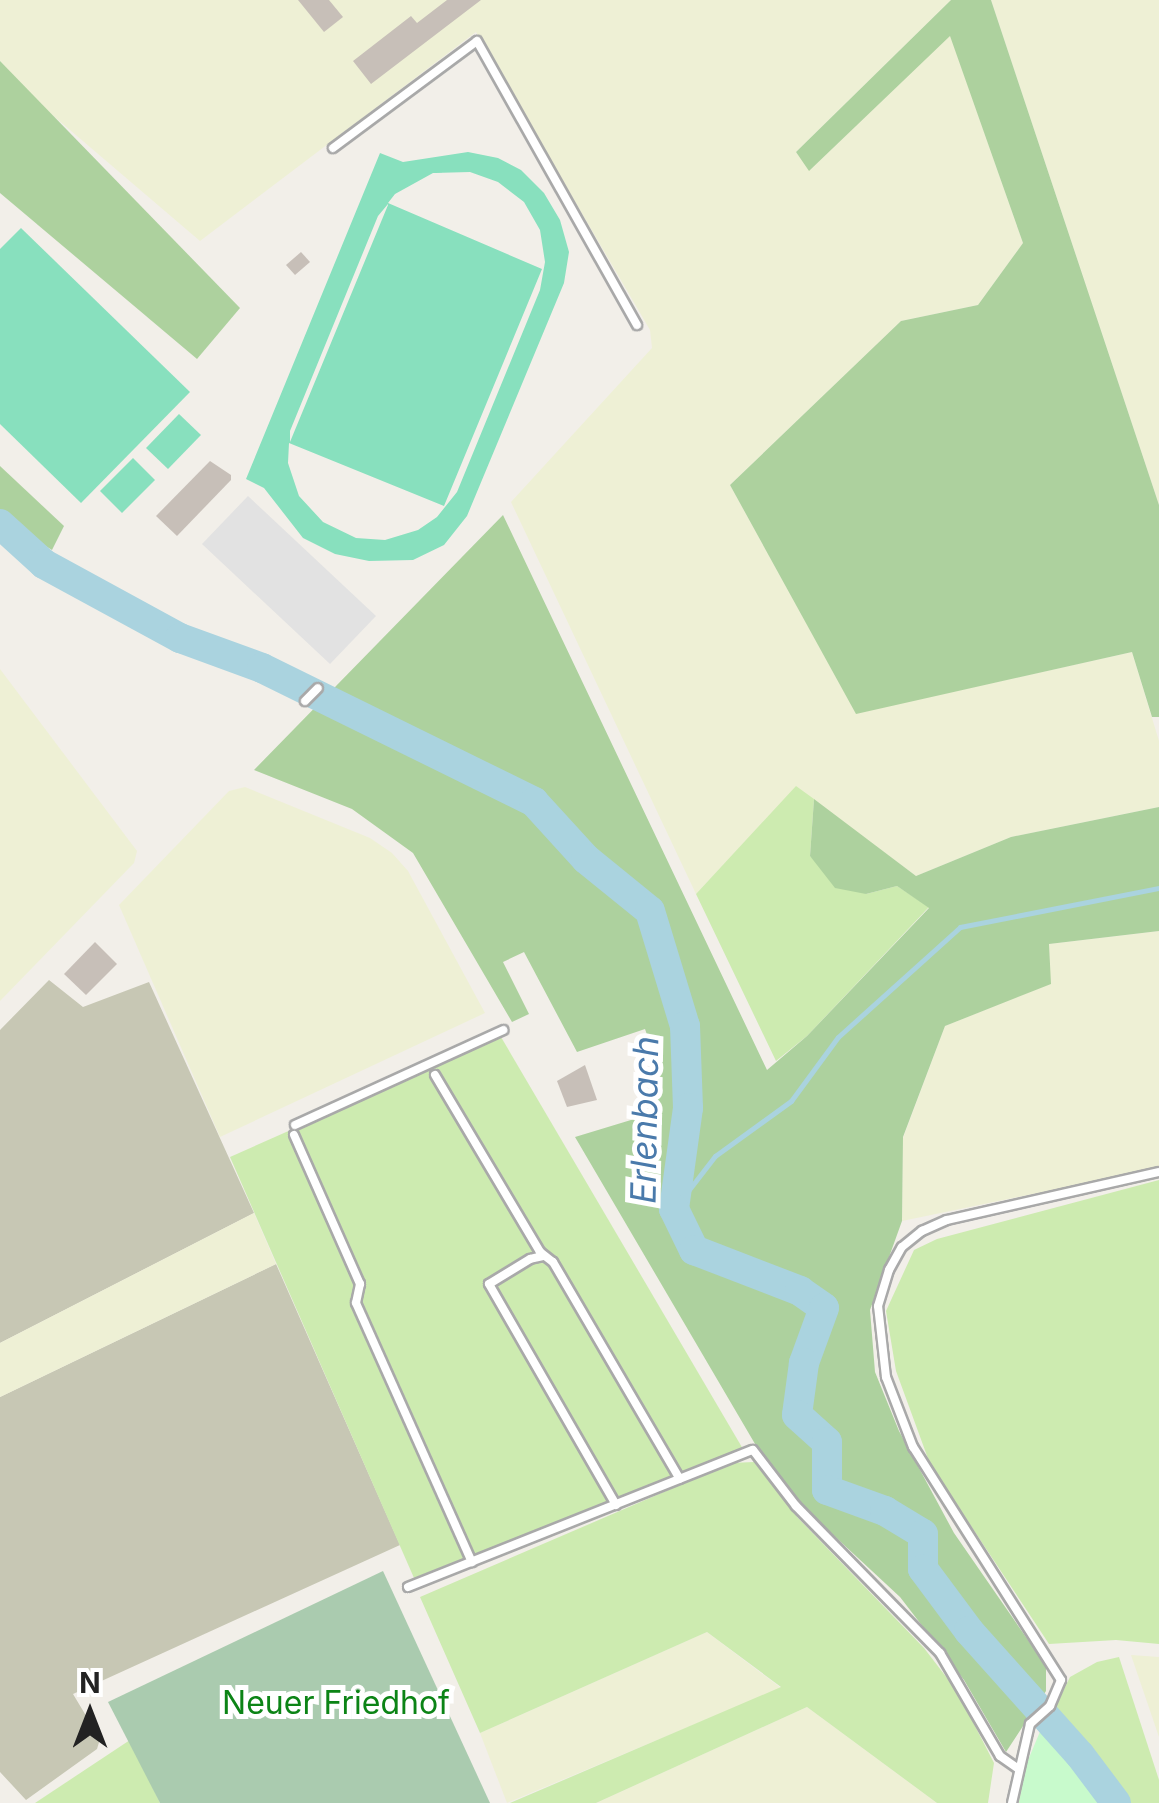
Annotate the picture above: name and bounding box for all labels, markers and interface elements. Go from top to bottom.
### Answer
water label: Erlenbach [622,1036,666,1204]
north arrow [40,1663,140,1763]
text: N [79,1666,101,1700]
park label: Neuer Friedhof [222,1684,450,1722]

